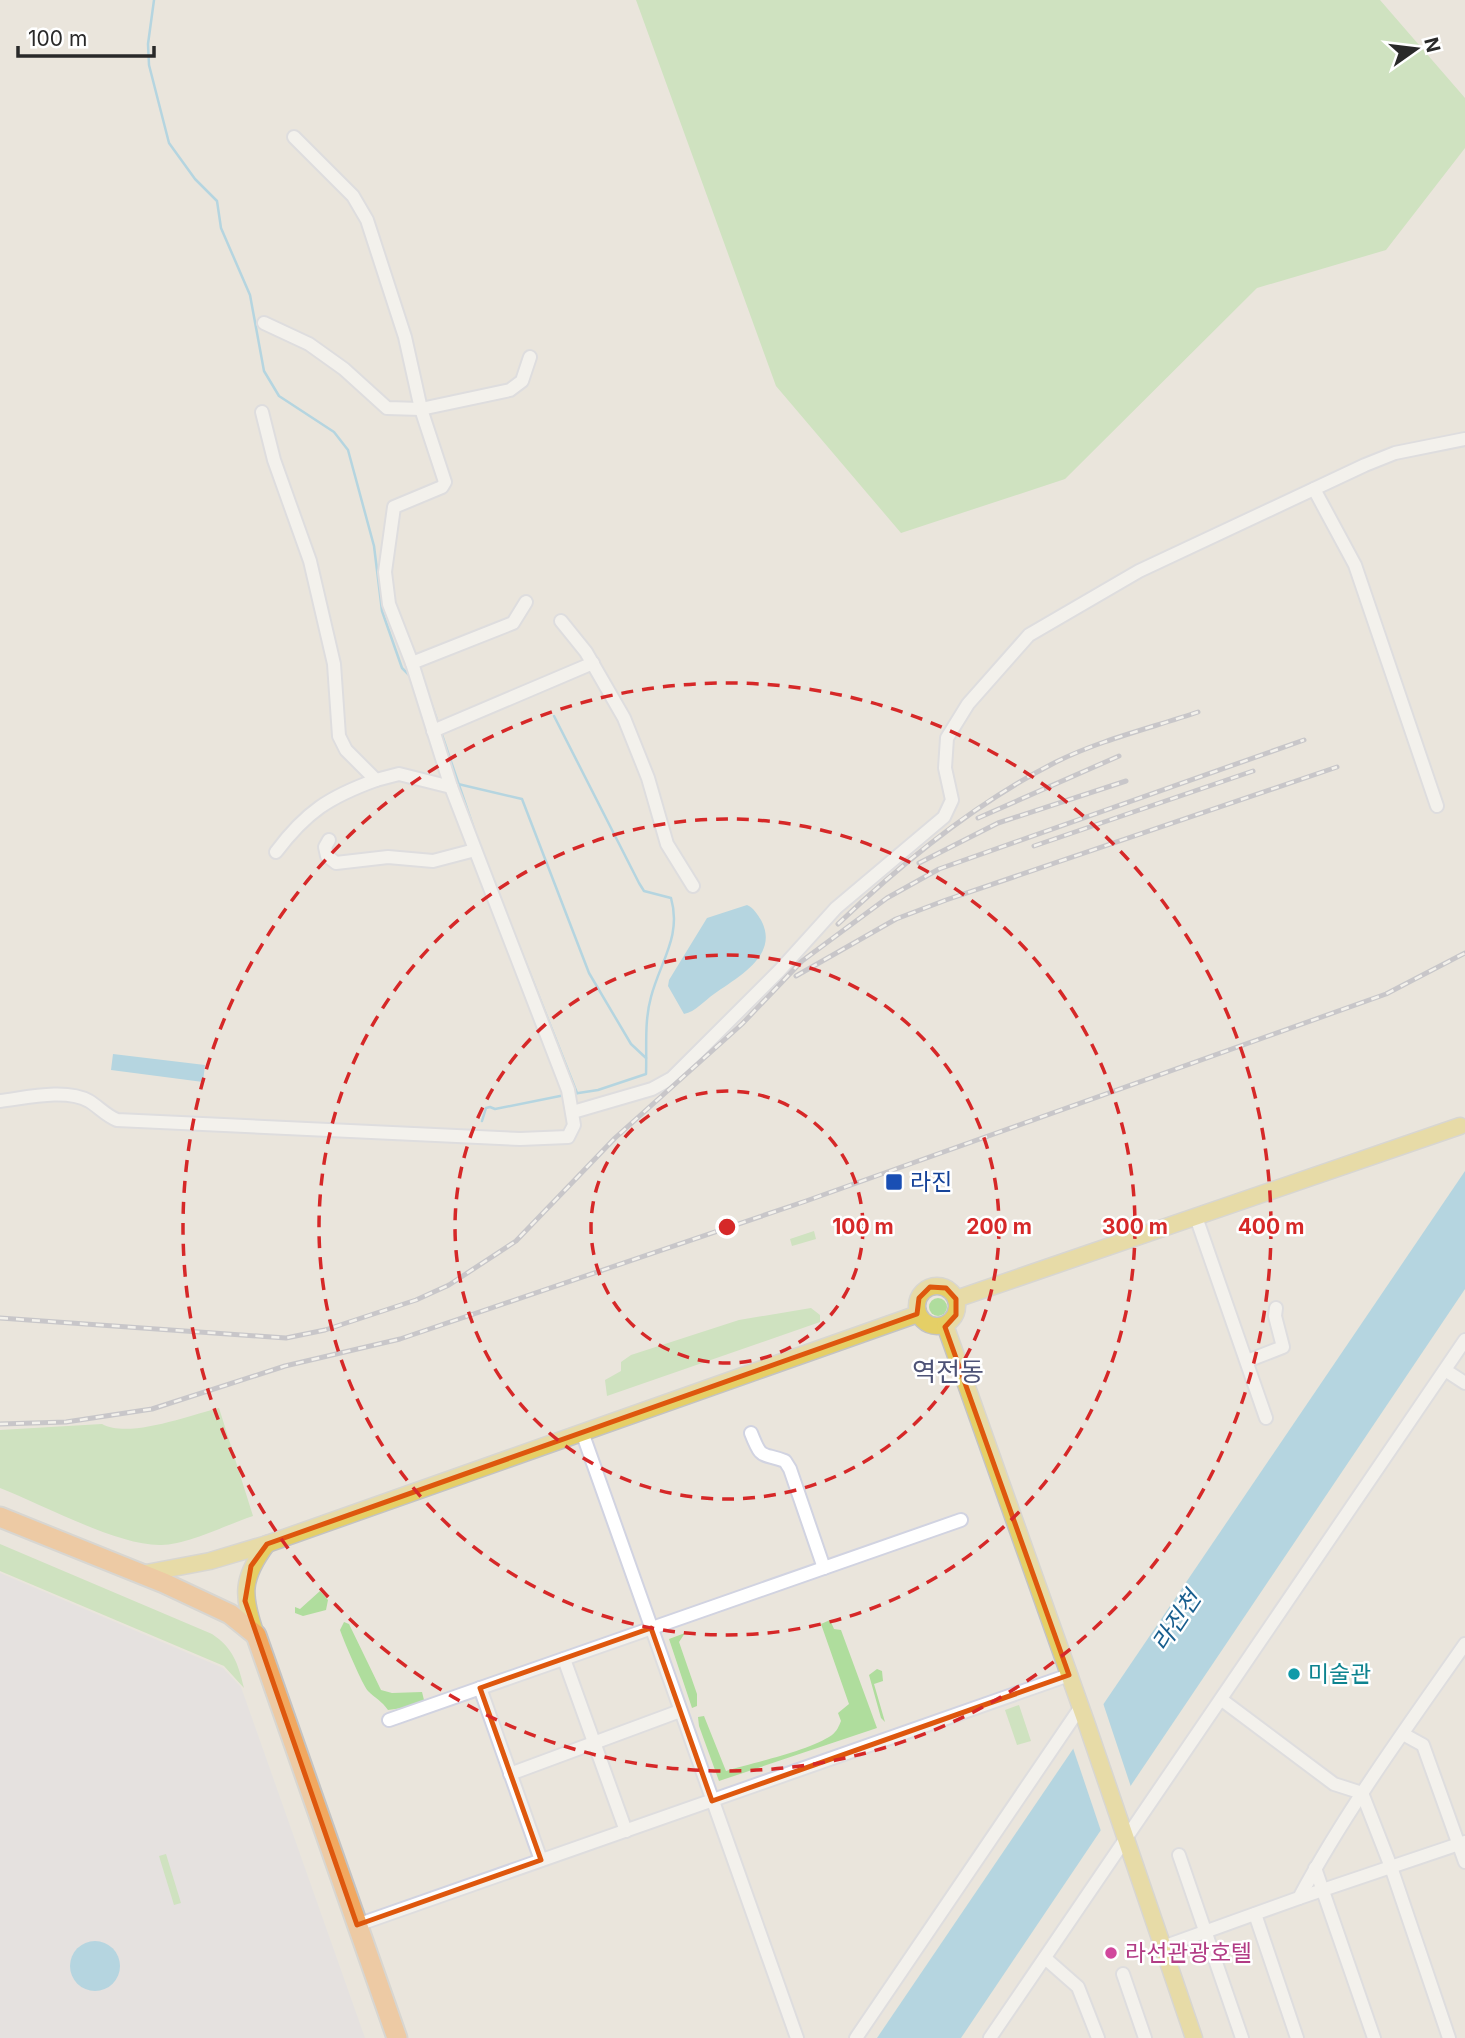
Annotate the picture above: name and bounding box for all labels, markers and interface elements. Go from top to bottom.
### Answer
scale bar [18,14,154,58]
north arrow [1381,14,1451,84]
text: 100 m [28,26,87,51]
text: N [1419,35,1445,55]
place label: 라진 [910,1168,952,1196]
marker: 라진 [884,1172,904,1192]
text: 100 m [832,1214,894,1239]
text: 200 m [966,1214,1032,1239]
text: 300 m [1102,1214,1168,1239]
text: 400 m [1238,1214,1304,1239]
centre of rings [715,1215,739,1239]
district label: 역전동 [912,1356,984,1387]
water label: 라진천 [1145,1583,1208,1657]
place label: 미술관 [1308,1660,1371,1688]
marker: 미술관 [1286,1666,1302,1682]
place label: 라선관광호텔 [1125,1939,1252,1967]
marker: 라선관광호텔 [1103,1945,1119,1961]

